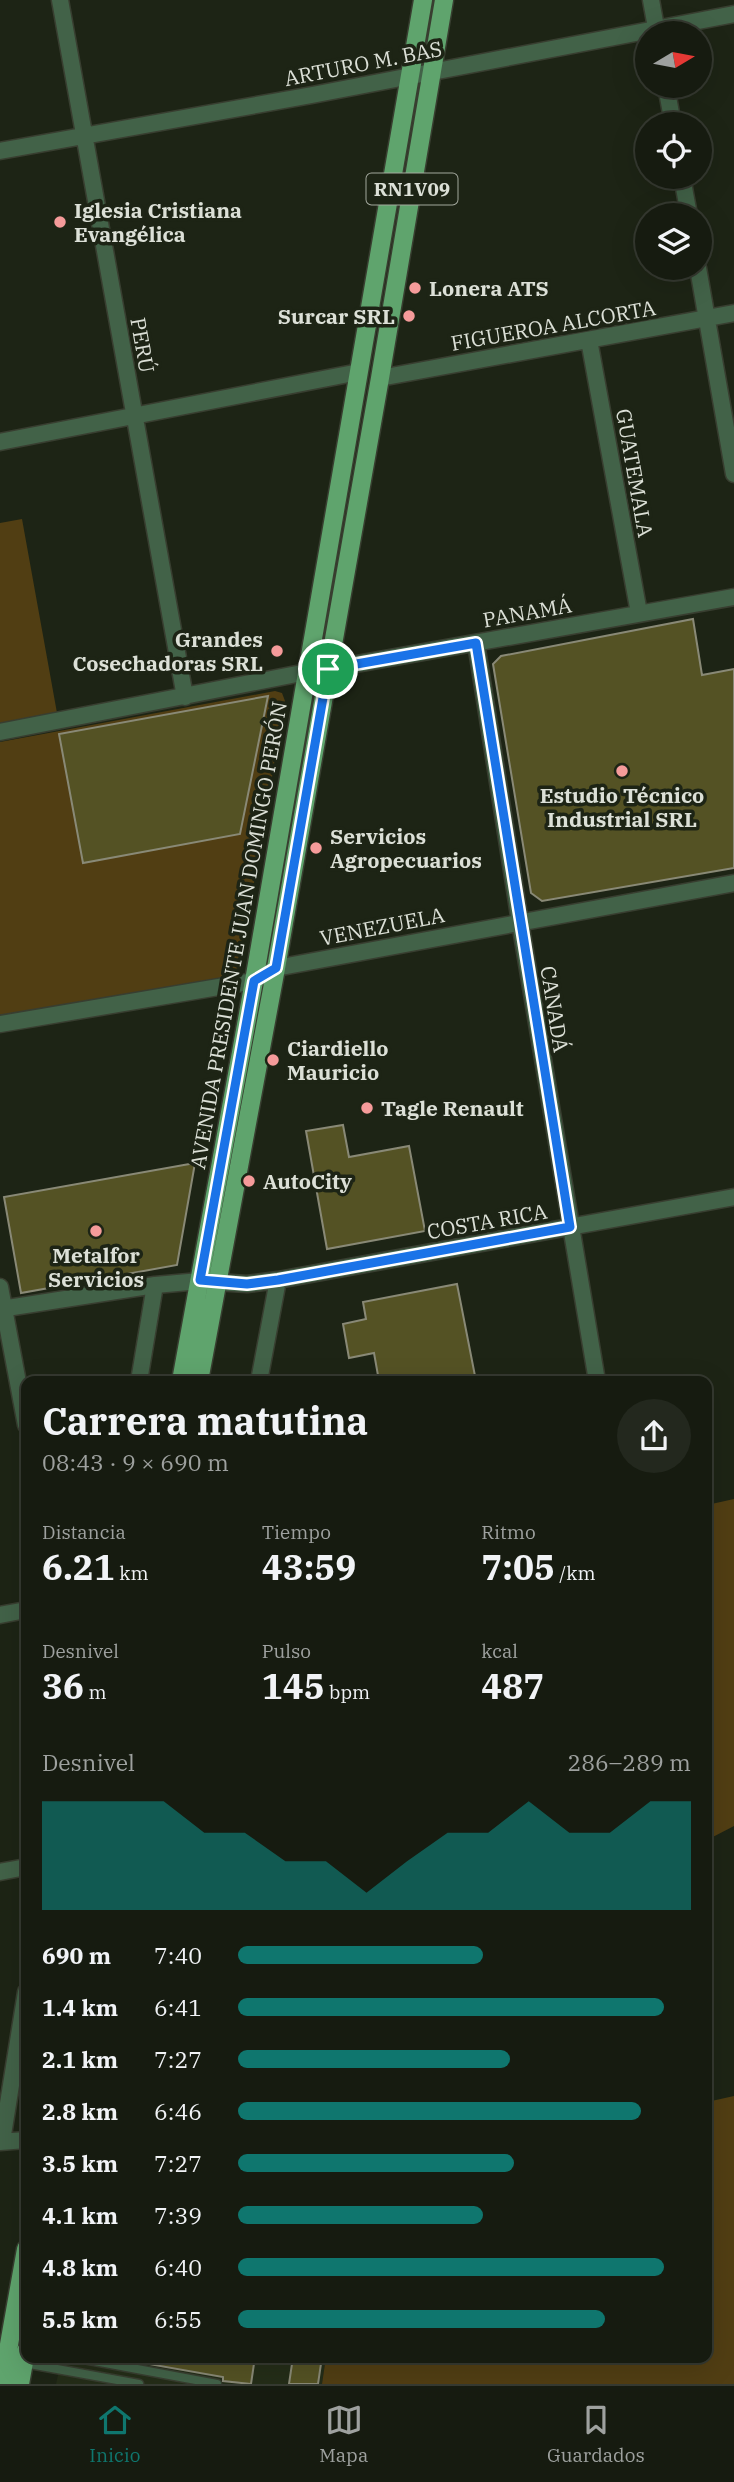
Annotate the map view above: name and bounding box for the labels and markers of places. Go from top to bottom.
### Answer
place label: Iglesia Cristiana Evangélica [74,196,242,248]
marker: Iglesia Cristiana Evangélica [52,214,68,230]
place label: Lonera ATS [429,274,549,302]
marker: Lonera ATS [407,280,423,296]
place label: Surcar SRL [278,302,395,330]
marker: Surcar SRL [401,308,417,324]
place label: Grandes Cosechadoras SRL [73,625,263,677]
pin [298,639,358,699]
marker: Grandes Cosechadoras SRL [269,643,285,659]
marker: Estudio Técnico Industrial SRL [614,763,630,779]
place label: Estudio Técnico Industrial SRL [540,781,704,833]
place label: Servicios Agropecuarios [330,822,482,874]
marker: Servicios Agropecuarios [308,840,324,856]
place label: Ciardiello Mauricio [287,1034,388,1086]
marker: Ciardiello Mauricio [265,1052,281,1068]
place label: Tagle Renault [381,1094,524,1122]
marker: Tagle Renault [359,1100,375,1116]
place label: AutoCity [263,1167,352,1195]
marker: AutoCity [241,1173,257,1189]
marker: Metalfor Servicios [88,1223,104,1239]
place label: Metalfor Servicios [48,1241,144,1293]

